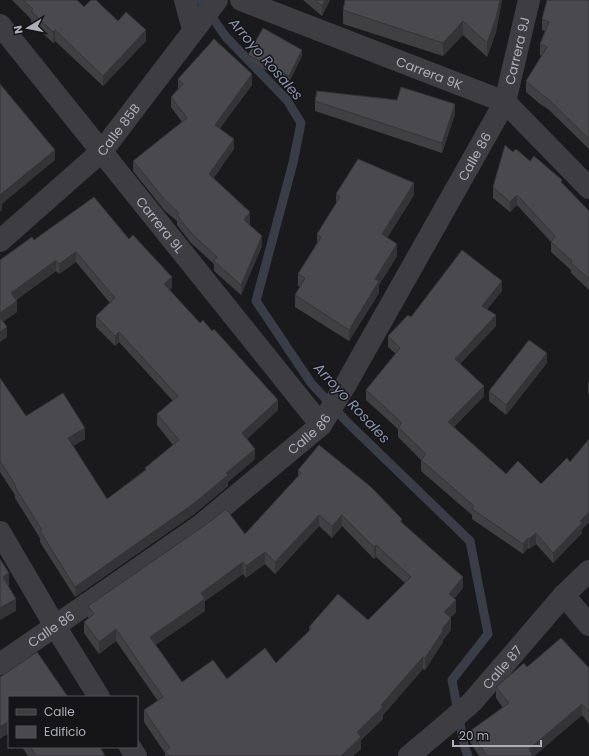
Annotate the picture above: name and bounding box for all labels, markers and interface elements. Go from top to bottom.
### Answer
north arrow [8,8,48,48]
water label: Arroyo Rosales [224,13,308,105]
street label: Carrera 9J [500,15,535,87]
text: N [10,24,27,35]
street label: Carrera 9K [393,52,465,95]
street label: Calle 85B [93,100,145,160]
street label: Calle 86 [453,129,496,184]
street label: Carrera 9L [131,193,189,258]
water label: Arroyo Rosales [309,358,395,448]
street label: Calle 86 [284,410,336,459]
street label: Calle 86 [24,606,79,652]
street label: Calle 87 [478,641,527,693]
legend [8,696,138,748]
text: Calle [44,703,75,720]
scale bar [453,722,541,748]
text: Edificio [44,723,86,740]
text: 20 m [459,727,489,744]

